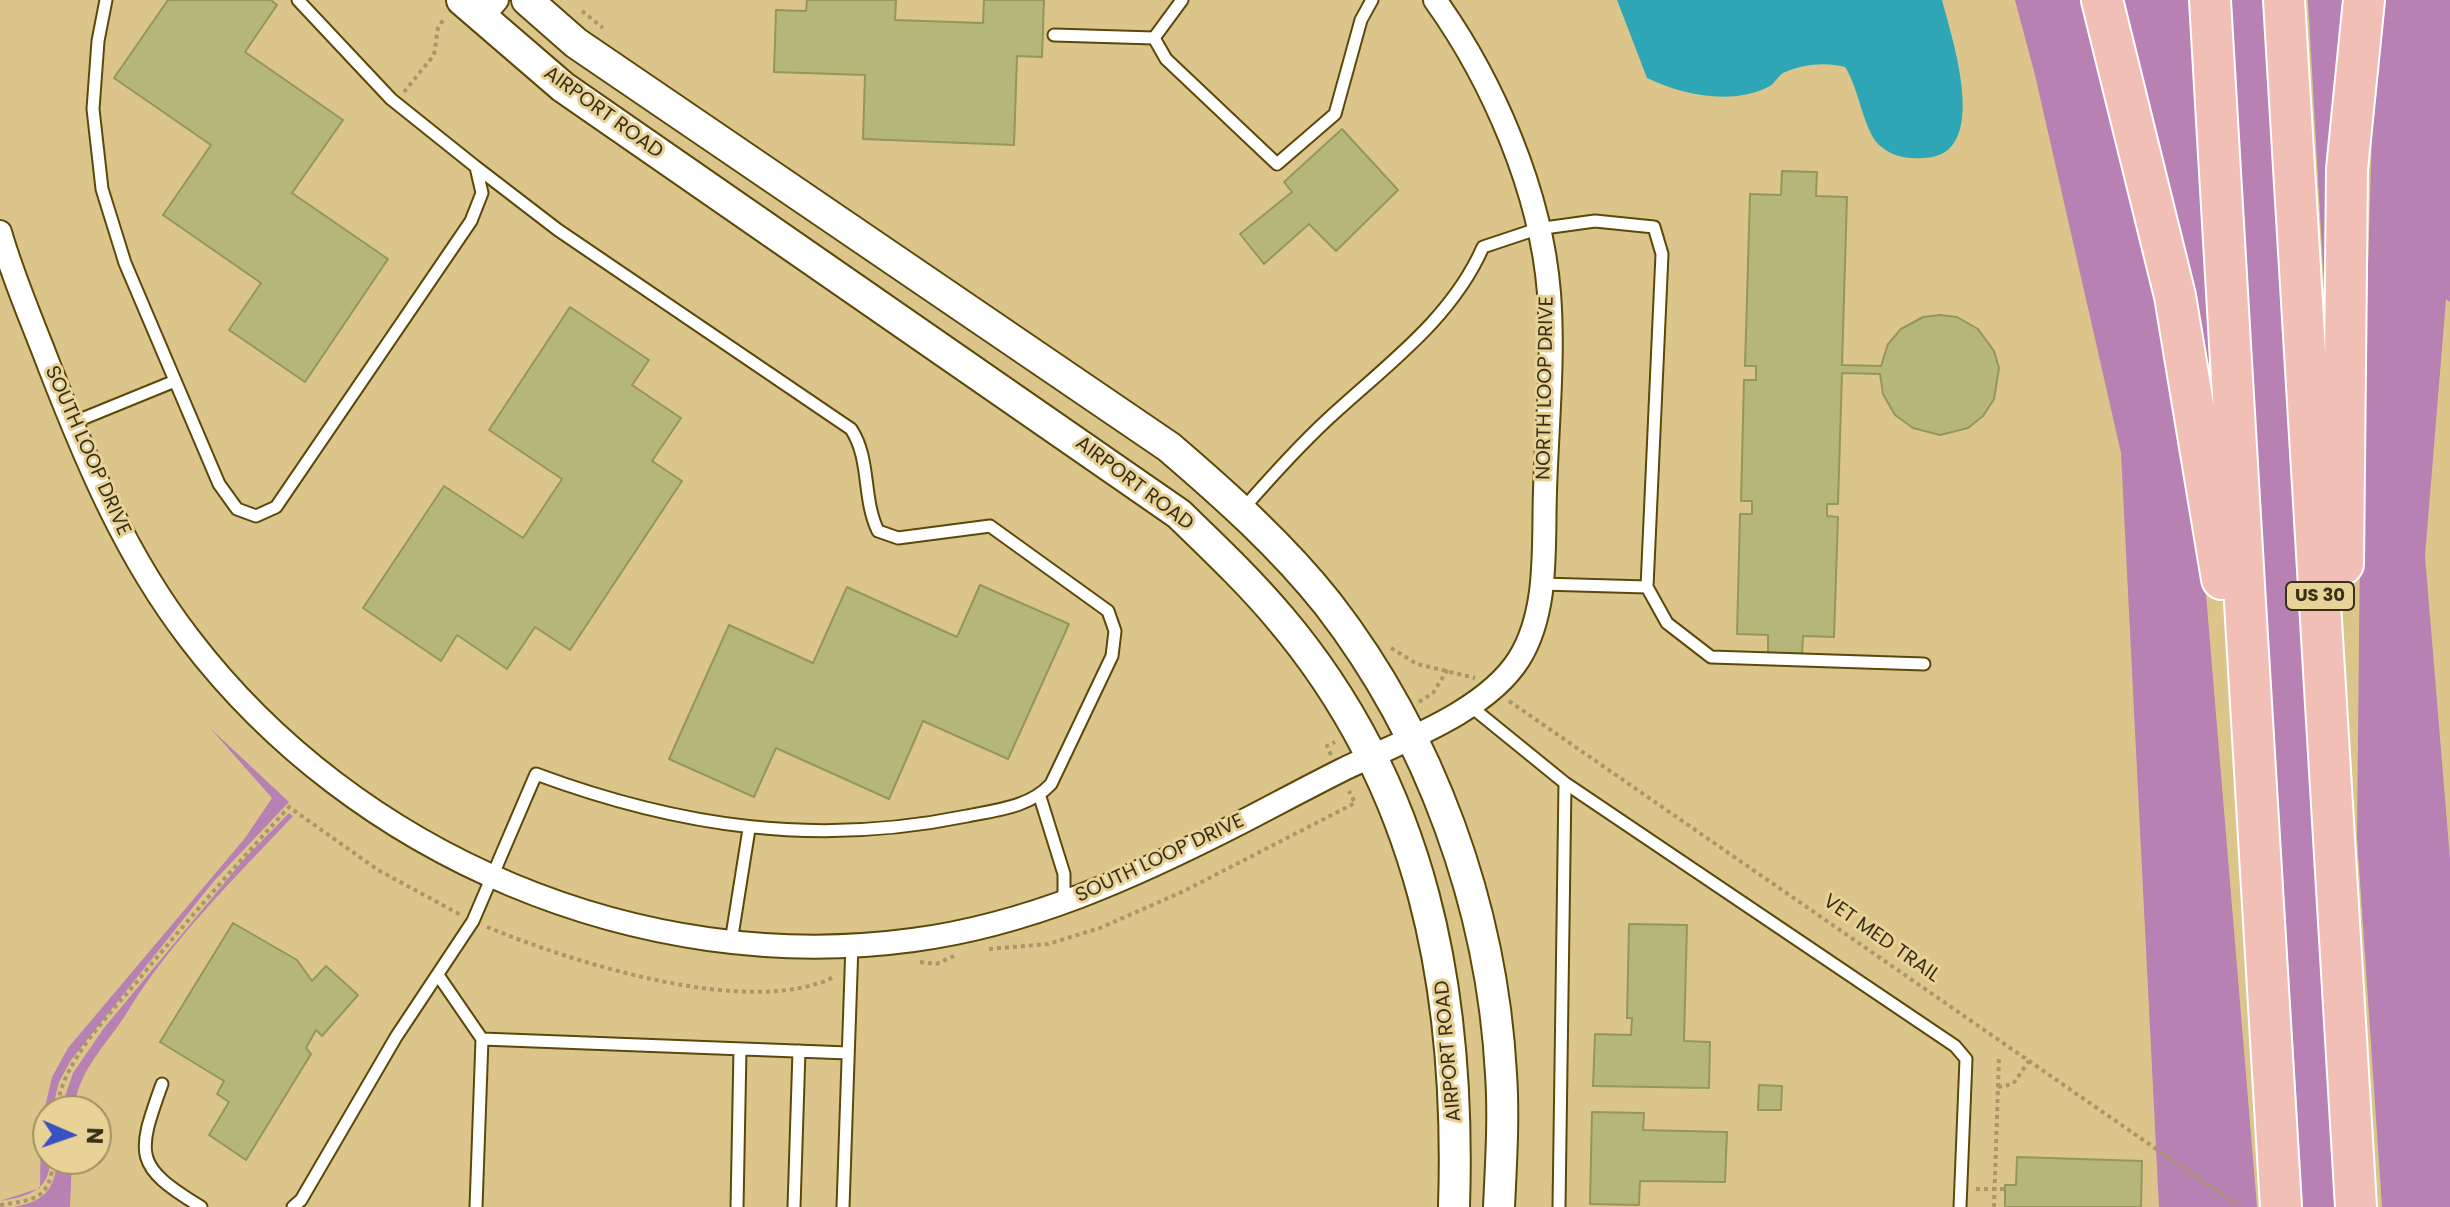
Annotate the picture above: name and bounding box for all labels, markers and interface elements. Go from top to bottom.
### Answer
street label: AIRPORT ROAD [539,62,667,164]
street label: NORTH LOOP DRIVE [1532,296,1560,480]
street label: SOUTH LOOP DRIVE [39,363,135,539]
street label: AIRPORT ROAD [1070,432,1198,536]
road number: US 30 [2286,582,2354,610]
street label: SOUTH LOOP DRIVE [1072,809,1248,909]
street label: VET MED TRAIL [1818,890,1944,988]
street label: AIRPORT ROAD [1431,979,1467,1123]
north arrow [32,1095,112,1175]
text: N [79,1127,110,1145]

